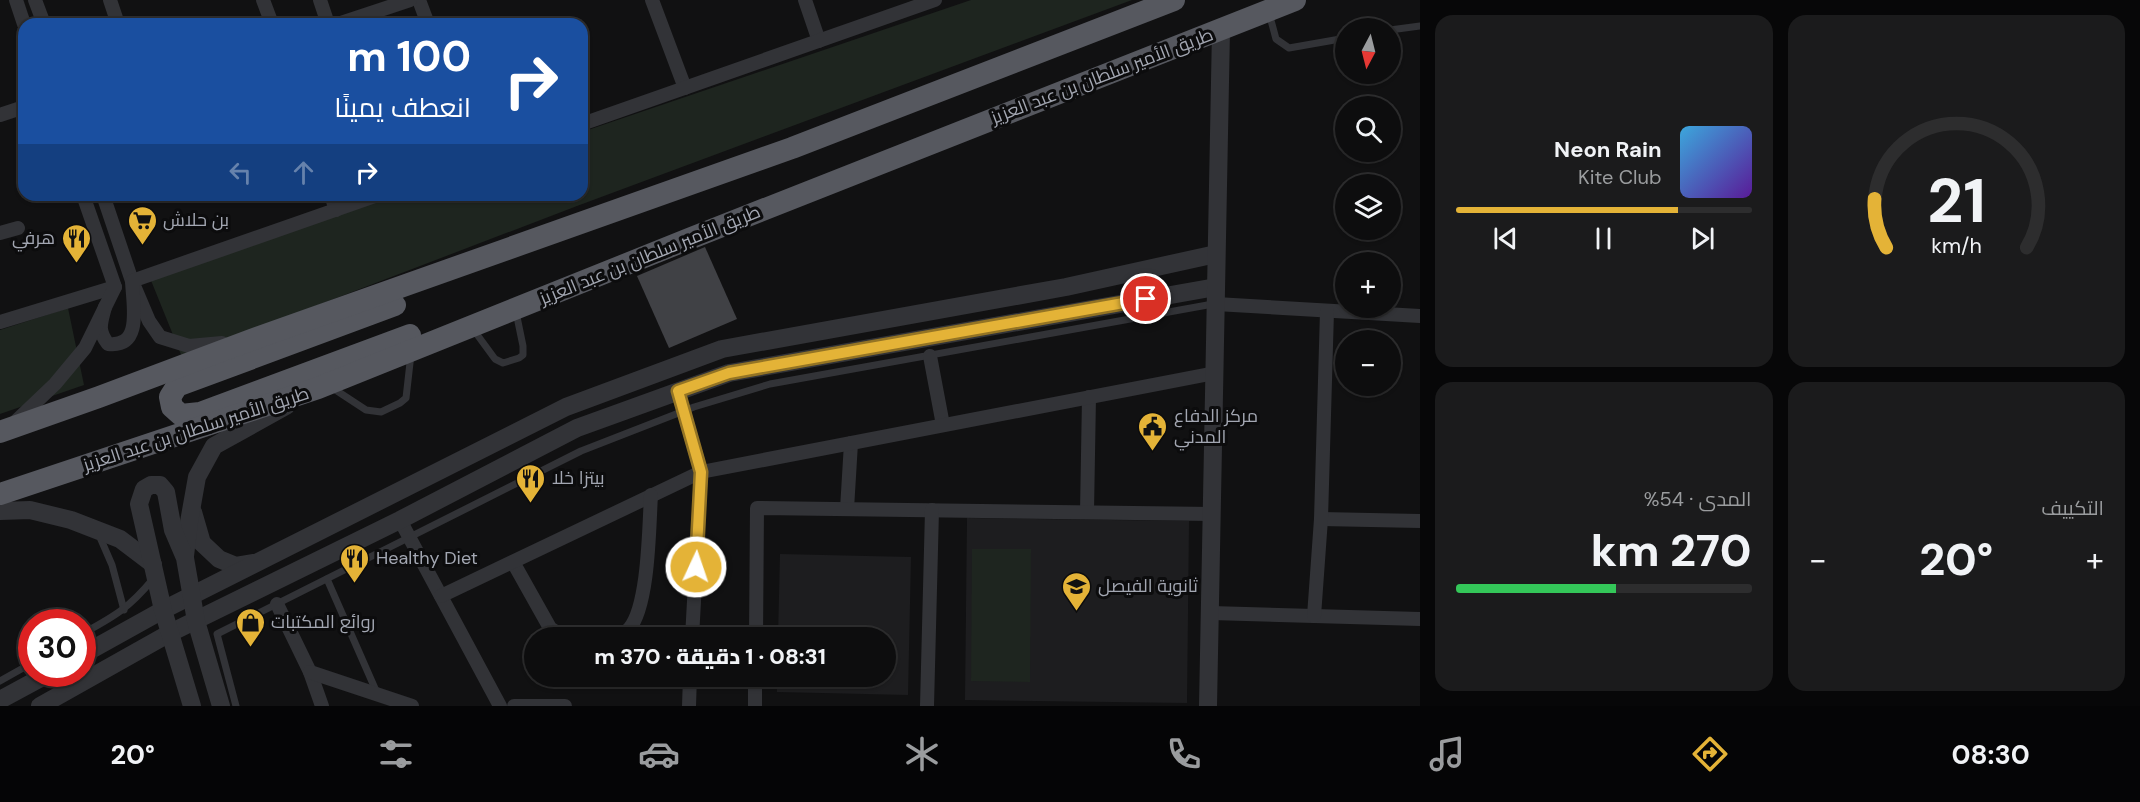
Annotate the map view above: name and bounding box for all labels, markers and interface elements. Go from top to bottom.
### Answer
north arrow [1335,18,1401,84]
map controls [1335,18,1401,396]
street label: طريق الأمير سلطان بن عبد العزيز [987,22,1217,130]
text: 100 m [347,29,471,84]
icon: right [492,42,570,120]
text: انعطف يمينًا [334,90,471,125]
button: search [1335,96,1401,162]
text: Neon Rain [1554,135,1662,164]
icon: left [224,156,257,189]
icon: ahead [287,156,320,189]
icon: right [350,156,383,189]
text: 21 [1927,160,1986,241]
text: Kite Club [1578,164,1662,190]
button: layers [1335,174,1401,240]
street label: طريق الأمير سلطان بن عبد العزيز [535,200,764,311]
supermarket icon: بن حلاش [126,204,158,246]
place label: بن حلاش [163,208,229,232]
restaurant icon: هرفي [60,222,92,264]
icon: previous [1489,222,1522,255]
icon: pause [1587,222,1620,255]
icon: next [1686,222,1719,255]
place label: هرفي [12,226,55,252]
text: km/h [1931,232,1982,260]
button: + [1335,252,1401,318]
pin [1120,273,1171,324]
icon: arrive [1129,282,1162,315]
button: − [1335,330,1401,396]
street label: طريق الأمير سلطان بن عبد العزيز [79,381,312,477]
place label: مركز الدفاع المدني [1174,404,1258,451]
public building icon: مركز الدفاع المدني [1137,410,1169,452]
restaurant icon: بيتزا خلا [515,462,547,504]
place label: بيتزا خلا [552,466,605,490]
text: المدى · 54% [1644,486,1752,512]
text: التكييف [2041,495,2104,521]
text: 270 km [1591,521,1752,580]
text: 20° [1919,530,1993,589]
position arrow [664,535,728,599]
text: − [1809,538,1827,581]
text: + [2086,538,2104,581]
restaurant icon: Healthy Diet [339,542,371,584]
place label: Healthy Diet [376,546,478,570]
school or university icon: ثانوية الفيصل [1061,570,1093,612]
place label: ثانوية الفيصل [1098,574,1198,598]
shop icon: روائع المكتبات [234,606,266,648]
speed limit sign: 30 [18,609,96,687]
place label: روائع المكتبات [271,610,375,634]
text: 08:31 · 1 دقيقة · 370 m [594,642,826,671]
icon: filters [375,733,417,775]
icon: car [638,733,680,775]
icon: climate [901,733,943,775]
icon: phone [1163,733,1205,775]
icon: music [1426,733,1468,775]
icon: directions [1689,733,1731,775]
text: 20° [110,737,155,772]
text: 08:30 [1951,737,2030,772]

